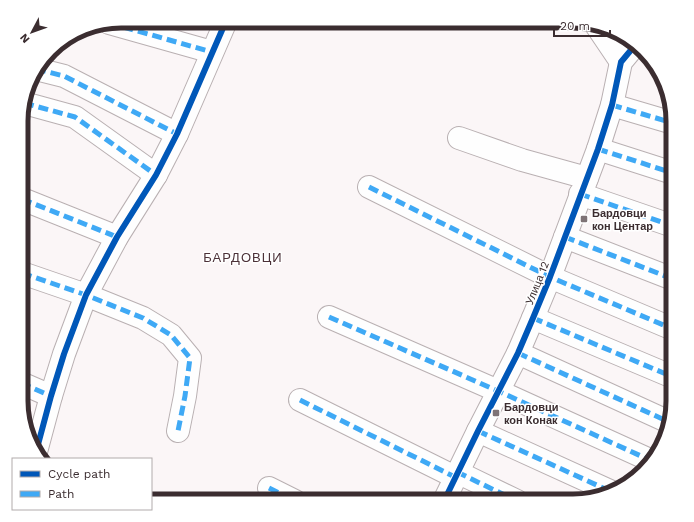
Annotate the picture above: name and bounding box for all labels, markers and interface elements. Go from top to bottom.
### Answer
north arrow [12,12,52,52]
scale bar [554,12,610,38]
text: 20 m [560,19,590,33]
text: N [17,31,32,46]
place label: Бардовци кон Центар [592,207,653,233]
marker: Бардовци кон Центар [579,214,589,224]
district label: БАРДОВЦИ [203,250,283,265]
street label: Улица 12 [523,260,552,307]
place label: Бардовци кон Конак [504,401,558,427]
marker: Бардовци кон Конак [491,408,501,418]
legend [12,458,152,510]
text: Cycle path [48,467,110,481]
text: Path [48,487,74,501]

